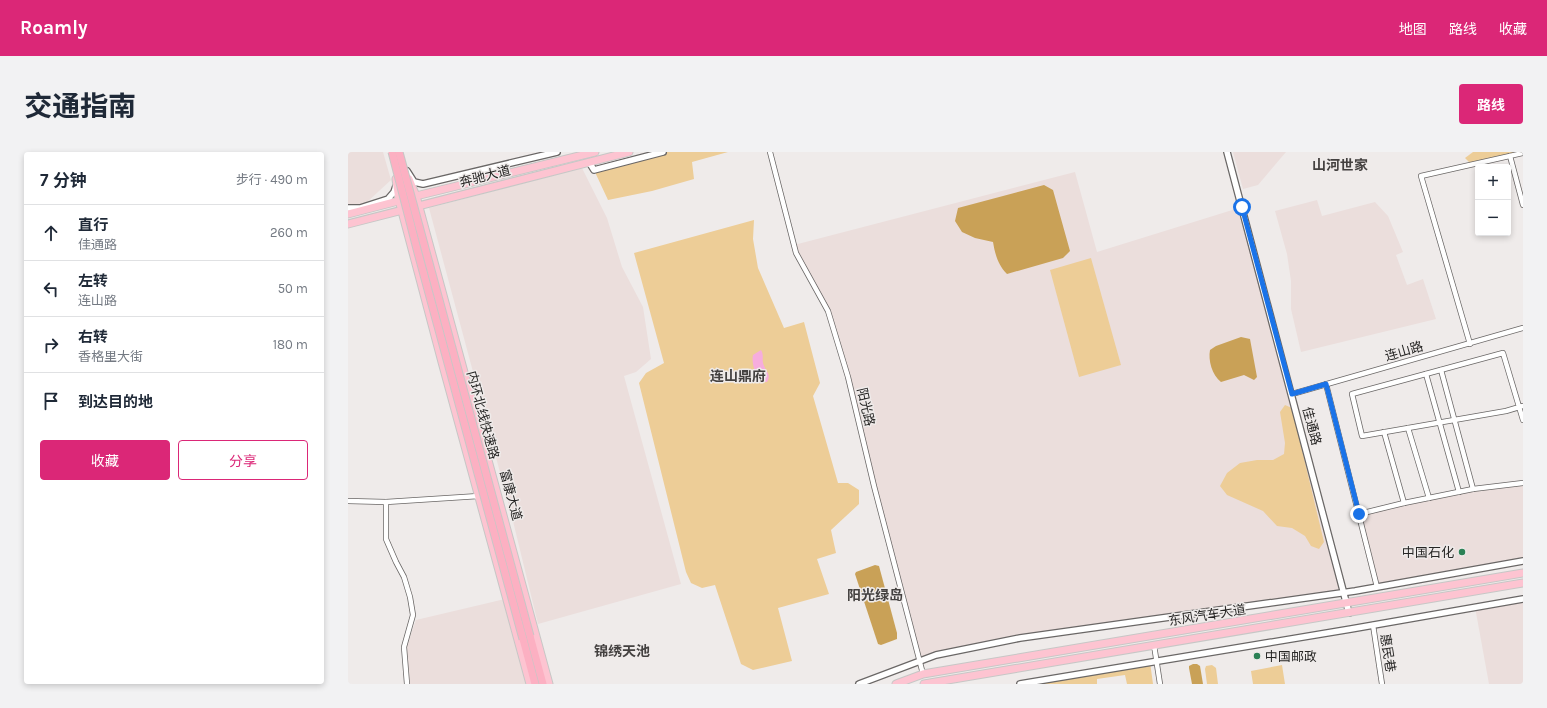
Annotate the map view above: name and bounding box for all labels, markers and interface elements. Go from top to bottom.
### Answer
text: Roamly [20,17,87,39]
text: 地图 [1399,21,1427,38]
text: 路线 [1449,21,1477,38]
text: 收藏 [1499,21,1527,38]
button: 路线 [1459,84,1523,124]
text: 交通指南 [24,90,136,123]
district label: 山河世家 [1312,157,1368,174]
street label: 奔驰大道 [458,162,512,190]
map controls [1475,164,1511,236]
button: + [1475,164,1511,200]
text: 7 分钟 [40,170,87,190]
text: 步行 · 490 m [236,172,308,187]
route start [1233,198,1251,216]
button: − [1475,200,1511,236]
text: 直行 [78,216,108,234]
icon: ahead [40,222,62,244]
text: 260 m [270,225,308,240]
text: 佳通路 [78,237,117,252]
text: 左转 [78,272,108,290]
icon: left [40,278,62,300]
text: 50 m [278,281,308,296]
text: 连山路 [78,293,117,308]
text: 右转 [78,328,108,346]
icon: right [40,334,62,356]
text: 180 m [273,337,308,352]
street label: 连山路 [1383,338,1425,364]
text: 香格里大街 [78,349,143,364]
district label: 连山鼎府 [710,368,766,385]
street label: 内环北线快速路 [464,369,502,461]
street label: 阳光路 [854,386,878,428]
icon: arrive [40,390,62,412]
text: 到达目的地 [78,393,153,411]
street label: 佳通路 [1300,405,1324,447]
button: 收藏 [40,440,170,480]
button: 分享 [178,440,308,480]
street label: 富康大道 [497,468,525,522]
route end [1350,505,1368,523]
place label: 中国石化 [1402,545,1454,560]
marker: 中国石化 [1457,547,1467,557]
district label: 阳光绿岛 [847,587,903,604]
street label: 东风汽车大道 [1167,601,1247,629]
street label: 惠民巷 [1378,633,1398,673]
district label: 锦绣天池 [594,643,650,660]
place label: 中国邮政 [1265,649,1317,664]
marker: 中国邮政 [1252,651,1262,661]

